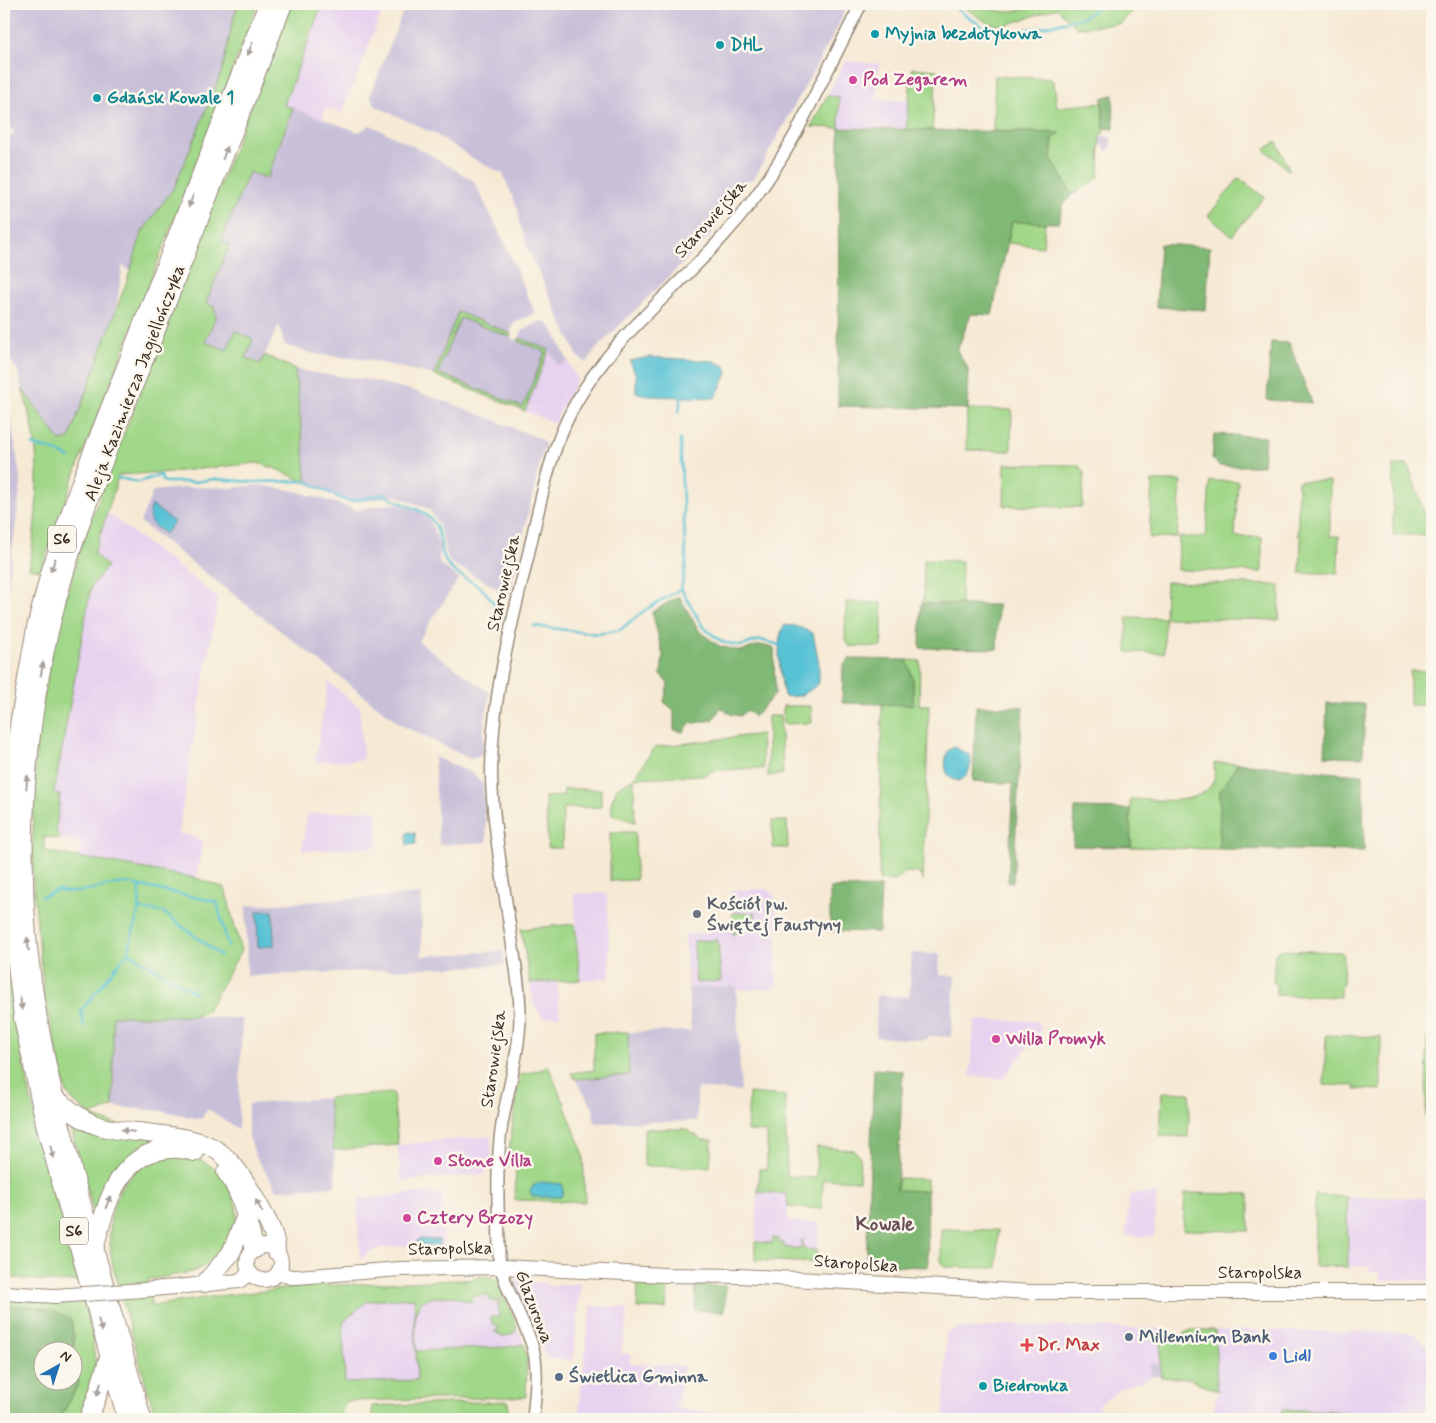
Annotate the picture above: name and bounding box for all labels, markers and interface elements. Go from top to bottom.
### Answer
place label: Myjnia bezdotykowa [885,22,1043,46]
marker: Myjnia bezdotykowa [869,28,881,40]
place label: DHL [730,33,763,57]
marker: DHL [714,39,726,51]
one-way arrow [246,42,254,57]
place label: Pod Zegarem [863,68,968,92]
marker: Pod Zegarem [847,74,859,86]
place label: Gdańsk Kowale 1 [107,86,234,110]
marker: Gdańsk Kowale 1 [91,92,103,104]
one-way arrow [221,145,229,160]
street label: Starowiejska [669,174,753,264]
one-way arrow [187,193,194,208]
street label: Aleja Kazimierza Jagiellończyka [79,261,192,505]
road number: S6 [48,526,76,552]
street label: Starowiejska [481,532,527,634]
one-way arrow [49,558,57,573]
one-way arrow [38,661,46,676]
one-way arrow [23,774,31,790]
place label: Kościół pw. Świętej Faustyny [707,892,841,937]
marker: Kościół pw. Świętej Faustyny [691,908,703,920]
one-way arrow [24,936,32,952]
one-way arrow [17,995,25,1011]
street label: Starowiejska [475,1008,513,1110]
place label: Willa Promyk [1005,1027,1106,1051]
marker: Willa Promyk [990,1033,1002,1045]
one-way arrow [120,1127,136,1135]
one-way arrow [49,1144,57,1159]
place label: Stone Villa [448,1149,532,1173]
marker: Stone Villa [432,1155,444,1167]
one-way arrow [105,1195,112,1210]
one-way arrow [255,1199,263,1213]
place label: Cztery Brzozy [417,1206,533,1230]
district label: Kowale [856,1211,915,1238]
marker: Cztery Brzozy [401,1212,413,1224]
road number: S6 [60,1218,88,1244]
street label: Staropolska [408,1236,492,1262]
street label: Staropolska [813,1249,899,1279]
street label: Staropolska [1218,1261,1302,1285]
street label: Glazurowa [509,1267,559,1347]
one-way arrow [97,1318,105,1333]
place label: Millennium Bank [1139,1325,1271,1349]
marker: Millennium Bank [1123,1331,1135,1343]
place label: Dr. Max [1037,1333,1100,1357]
marker: Dr. Max [1021,1339,1033,1351]
north arrow [32,1340,82,1390]
place label: Lidl [1283,1344,1311,1368]
text: N [56,1347,75,1367]
marker: Lidl [1267,1350,1279,1362]
place label: Świetlica Gminna [569,1365,709,1389]
marker: Świetlica Gminna [553,1371,565,1383]
place label: Biedronka [993,1374,1068,1398]
marker: Biedronka [977,1380,989,1392]
one-way arrow [95,1381,103,1396]

